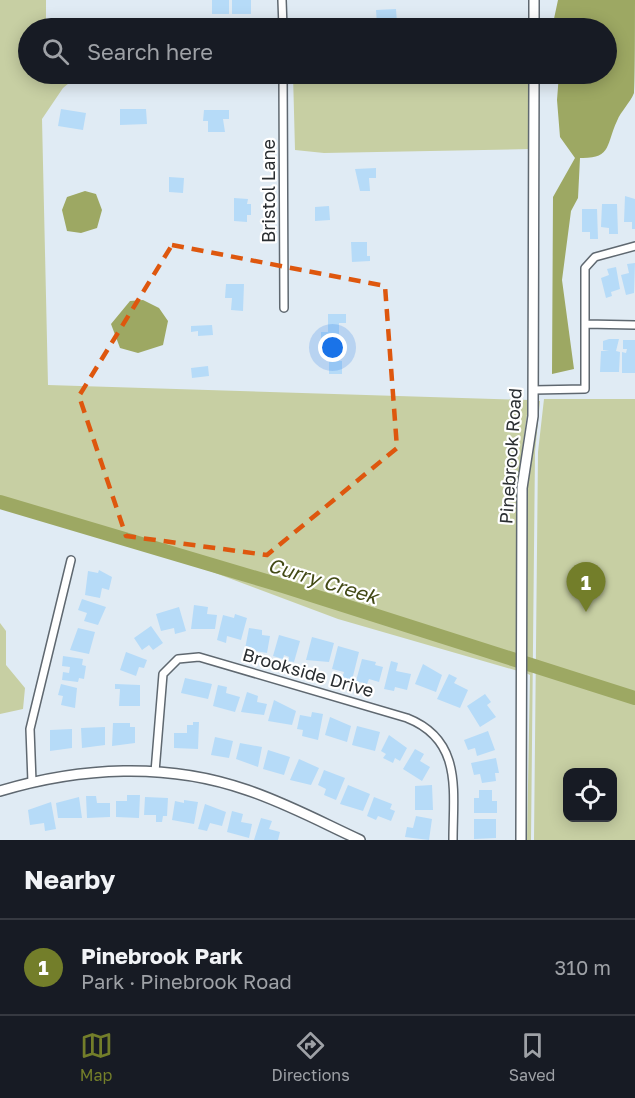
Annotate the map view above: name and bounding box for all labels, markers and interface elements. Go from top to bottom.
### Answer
search box [18,18,617,84]
icon: search [39,35,72,68]
text: Search here [87,38,213,65]
street label: Bristol Lane [257,139,279,243]
your location [318,333,347,362]
street label: Pinebrook Road [494,387,526,525]
water label: Curry Creek [265,552,384,610]
pin: 1 [566,562,606,612]
street label: Brookside Drive [240,643,377,701]
map controls [563,768,617,822]
button: locate [563,768,617,822]
text: Nearby [24,864,115,895]
text: Pinebrook Park [81,942,243,969]
text: 1 [38,955,49,979]
text: 310 m [555,955,611,979]
text: Park · Pinebrook Road [81,969,292,993]
tab: Map [80,1029,113,1085]
tab: Directions [272,1029,350,1085]
tab: Saved [509,1029,555,1085]

